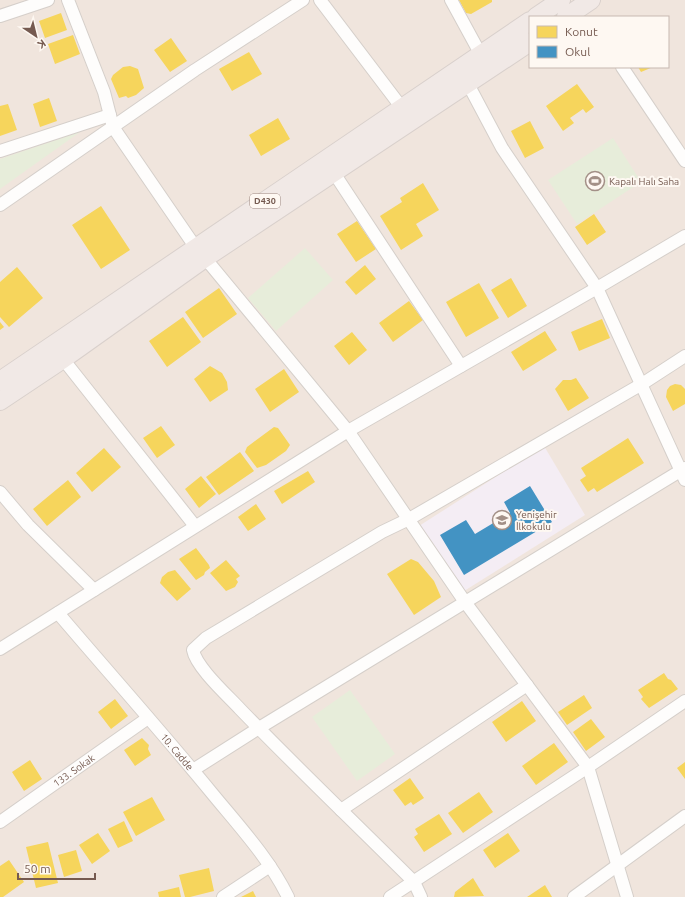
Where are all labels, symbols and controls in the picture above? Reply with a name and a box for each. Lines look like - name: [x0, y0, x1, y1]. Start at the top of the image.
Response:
- north arrow: [16, 16, 56, 56]
- legend: [529, 16, 669, 68]
- text: Konut: [565, 25, 598, 38]
- text: K: [35, 37, 48, 52]
- text: Okul: [565, 45, 590, 58]
- sports icon: Kapalı Halı Saha: [584, 170, 606, 192]
- place label: Kapalı Halı Saha: [609, 176, 679, 187]
- road number: D430: [250, 194, 280, 208]
- school or university icon: Yenişehir İlkokulu: [491, 509, 513, 531]
- place label: Yenişehir İlkokulu: [516, 509, 557, 532]
- street label: 10. Cadde: [159, 731, 196, 772]
- street label: 133. Sokak: [51, 752, 96, 789]
- scale bar: [18, 855, 95, 881]
- text: 50 m: [24, 862, 51, 875]

